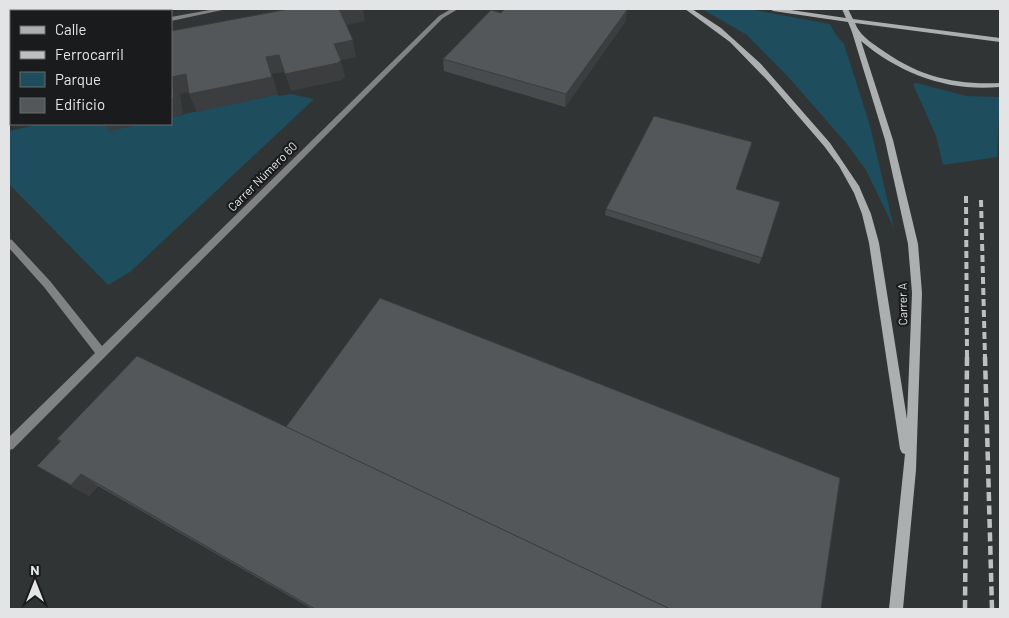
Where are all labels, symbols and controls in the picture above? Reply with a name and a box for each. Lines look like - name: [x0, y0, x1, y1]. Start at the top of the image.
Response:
- legend: [10, 10, 172, 125]
- text: Calle: [55, 20, 87, 38]
- text: Ferrocarril: [55, 45, 124, 63]
- text: Parque: [55, 70, 101, 88]
- text: Edificio: [55, 95, 105, 113]
- street label: Carrer Número 60: [224, 138, 300, 214]
- street label: Carrer A: [895, 283, 909, 325]
- north arrow: [10, 558, 60, 608]
- text: N: [30, 561, 40, 578]

